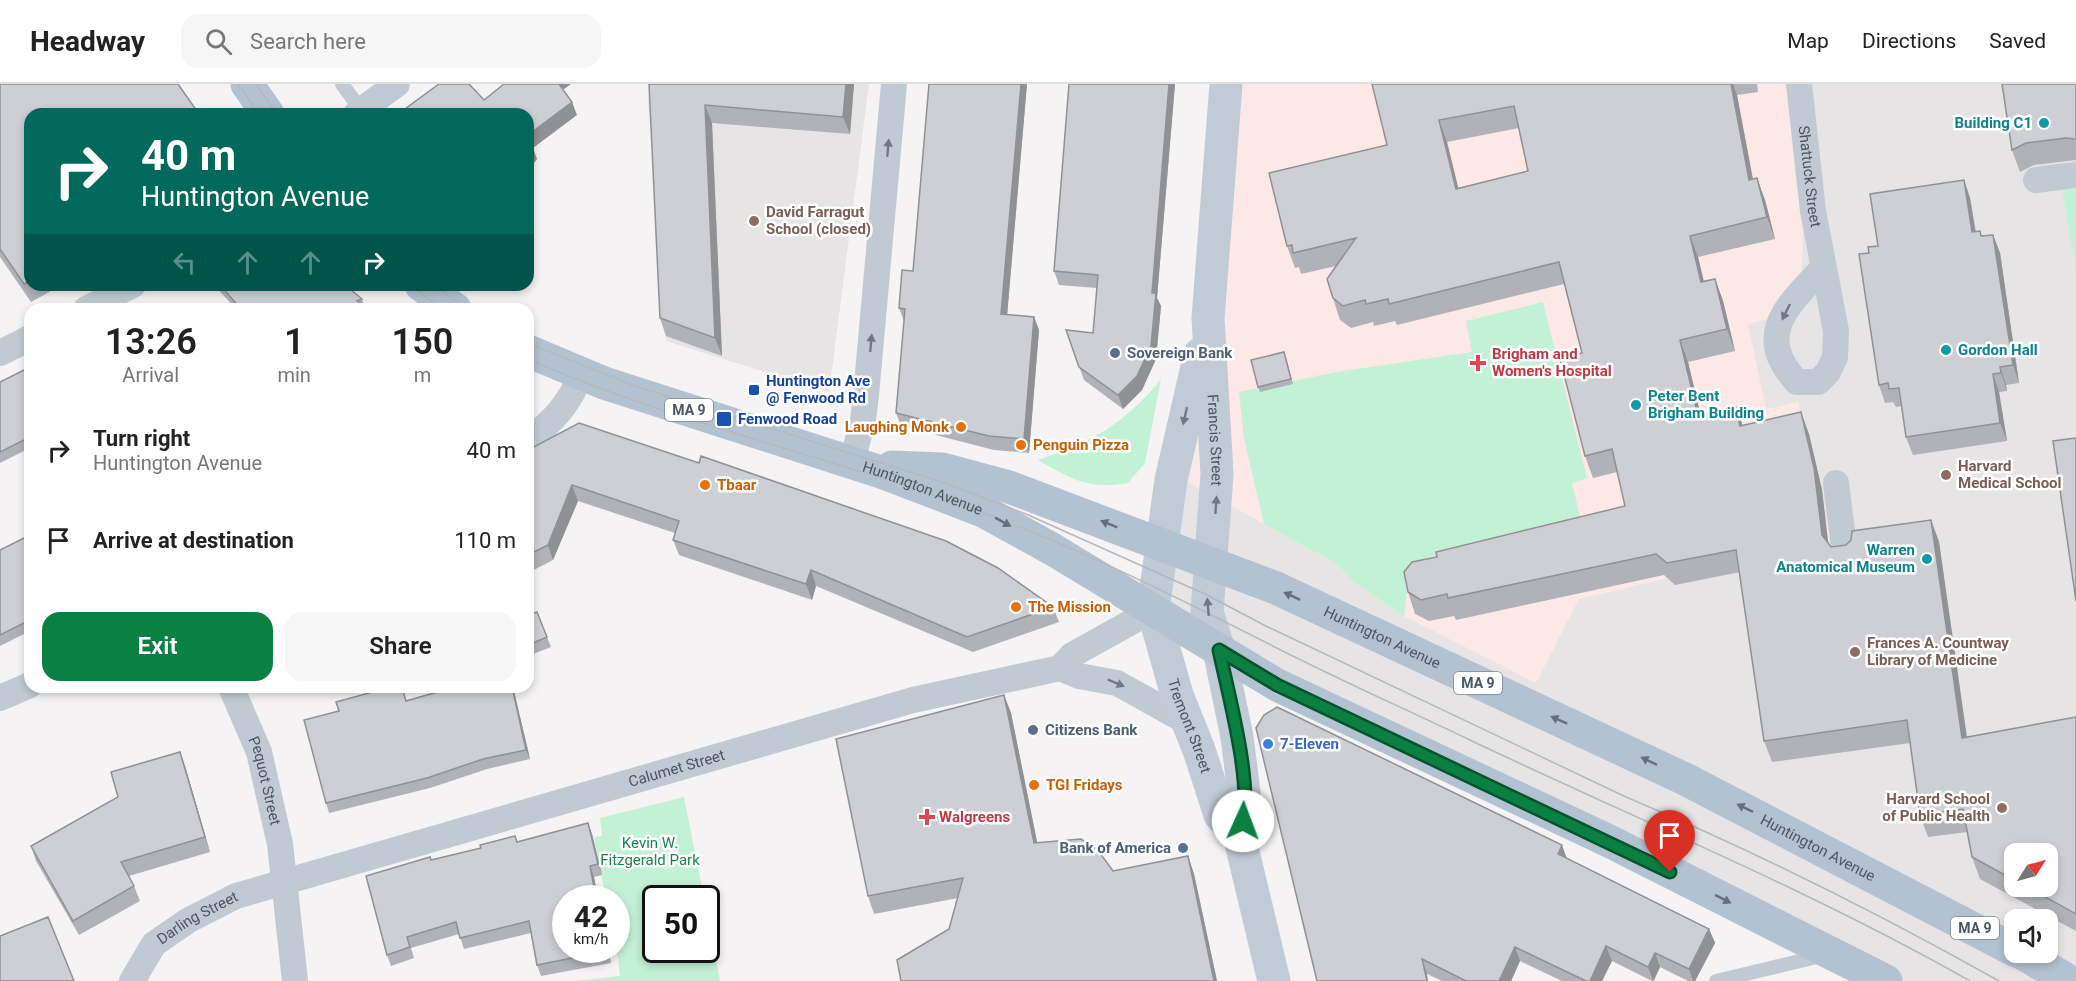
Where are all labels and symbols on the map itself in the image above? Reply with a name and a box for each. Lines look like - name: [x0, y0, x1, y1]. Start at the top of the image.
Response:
- place label: Building C1: [1955, 114, 2032, 132]
- marker: Building C1: [2037, 116, 2051, 130]
- street label: Shattuck Street: [1795, 125, 1825, 229]
- one-way arrow: [883, 139, 893, 158]
- place label: David Farragut School (closed): [766, 203, 871, 238]
- marker: David Farragut School (closed): [747, 214, 761, 228]
- one-way arrow: [1781, 304, 1790, 321]
- one-way arrow: [866, 333, 875, 352]
- place label: Gordon Hall: [1958, 341, 2038, 359]
- marker: Gordon Hall: [1939, 343, 1953, 357]
- place label: Sovereign Bank: [1127, 344, 1233, 362]
- place label: Brigham and Women's Hospital: [1492, 345, 1612, 380]
- marker: Sovereign Bank: [1108, 346, 1122, 360]
- marker: Brigham and Women's Hospital: [1469, 354, 1487, 372]
- place label: Huntington Ave @ Fenwood Rd: [766, 372, 870, 407]
- marker: Huntington Ave @ Fenwood Rd: [747, 383, 761, 397]
- place label: Peter Bent Brigham Building: [1648, 387, 1764, 422]
- street label: Francis Street: [1203, 394, 1226, 487]
- marker: Peter Bent Brigham Building: [1629, 398, 1643, 412]
- road number: MA 9: [665, 399, 713, 421]
- one-way arrow: [1180, 406, 1190, 425]
- marker: Fenwood Road: [715, 410, 733, 428]
- place label: Fenwood Road: [738, 410, 837, 428]
- place label: Laughing Monk: [845, 418, 950, 436]
- marker: Laughing Monk: [954, 420, 968, 434]
- place label: Penguin Pizza: [1033, 436, 1129, 454]
- marker: Penguin Pizza: [1014, 438, 1028, 452]
- place label: Harvard Medical School: [1958, 457, 2062, 492]
- street label: Huntington Avenue: [860, 458, 985, 519]
- marker: Harvard Medical School: [1939, 468, 1953, 482]
- place label: Tbaar: [717, 476, 757, 494]
- marker: Tbaar: [698, 478, 712, 492]
- one-way arrow: [1211, 496, 1221, 515]
- one-way arrow: [995, 517, 1012, 527]
- one-way arrow: [1100, 519, 1118, 529]
- place label: Warren Anatomical Museum: [1776, 541, 1915, 576]
- marker: Warren Anatomical Museum: [1920, 552, 1934, 566]
- one-way arrow: [1283, 591, 1300, 600]
- place label: The Mission: [1028, 598, 1111, 616]
- one-way arrow: [1203, 598, 1213, 617]
- marker: The Mission: [1009, 600, 1023, 614]
- street label: Huntington Avenue: [1321, 603, 1444, 673]
- place label: Frances A. Countway Library of Medicine: [1867, 634, 2009, 669]
- marker: Frances A. Countway Library of Medicine: [1848, 645, 1862, 659]
- road number: MA 9: [1454, 672, 1502, 694]
- street label: Tremont Street: [1164, 677, 1215, 775]
- one-way arrow: [1108, 678, 1126, 688]
- one-way arrow: [1549, 715, 1567, 725]
- place label: Citizens Bank: [1045, 721, 1138, 739]
- marker: Citizens Bank: [1026, 723, 1040, 737]
- street label: Pequot Street: [244, 733, 284, 827]
- place label: 7-Eleven: [1280, 735, 1339, 753]
- marker: 7-Eleven: [1261, 737, 1275, 751]
- street label: Calumet Street: [626, 746, 727, 791]
- one-way arrow: [1640, 757, 1657, 766]
- place label: TGI Fridays: [1046, 776, 1123, 794]
- marker: TGI Fridays: [1027, 778, 1041, 792]
- position arrow: [1211, 789, 1275, 853]
- place label: Harvard School of Public Health: [1882, 790, 1990, 825]
- marker: Harvard School of Public Health: [1995, 801, 2009, 815]
- one-way arrow: [1736, 804, 1753, 813]
- place label: Walgreens: [939, 808, 1010, 826]
- marker: Walgreens: [920, 810, 934, 824]
- pin: [1644, 810, 1695, 872]
- street label: Huntington Avenue: [1757, 811, 1878, 885]
- park label: Kevin W. Fitzgerald Park: [600, 834, 700, 869]
- place label: Bank of America: [1059, 839, 1171, 857]
- marker: Bank of America: [1176, 841, 1190, 855]
- north arrow: [2004, 843, 2058, 897]
- speed limit sign: 50: [642, 885, 720, 963]
- street label: Darling Street: [154, 887, 241, 948]
- one-way arrow: [1715, 894, 1732, 903]
- road number: MA 9: [1951, 917, 1999, 939]

